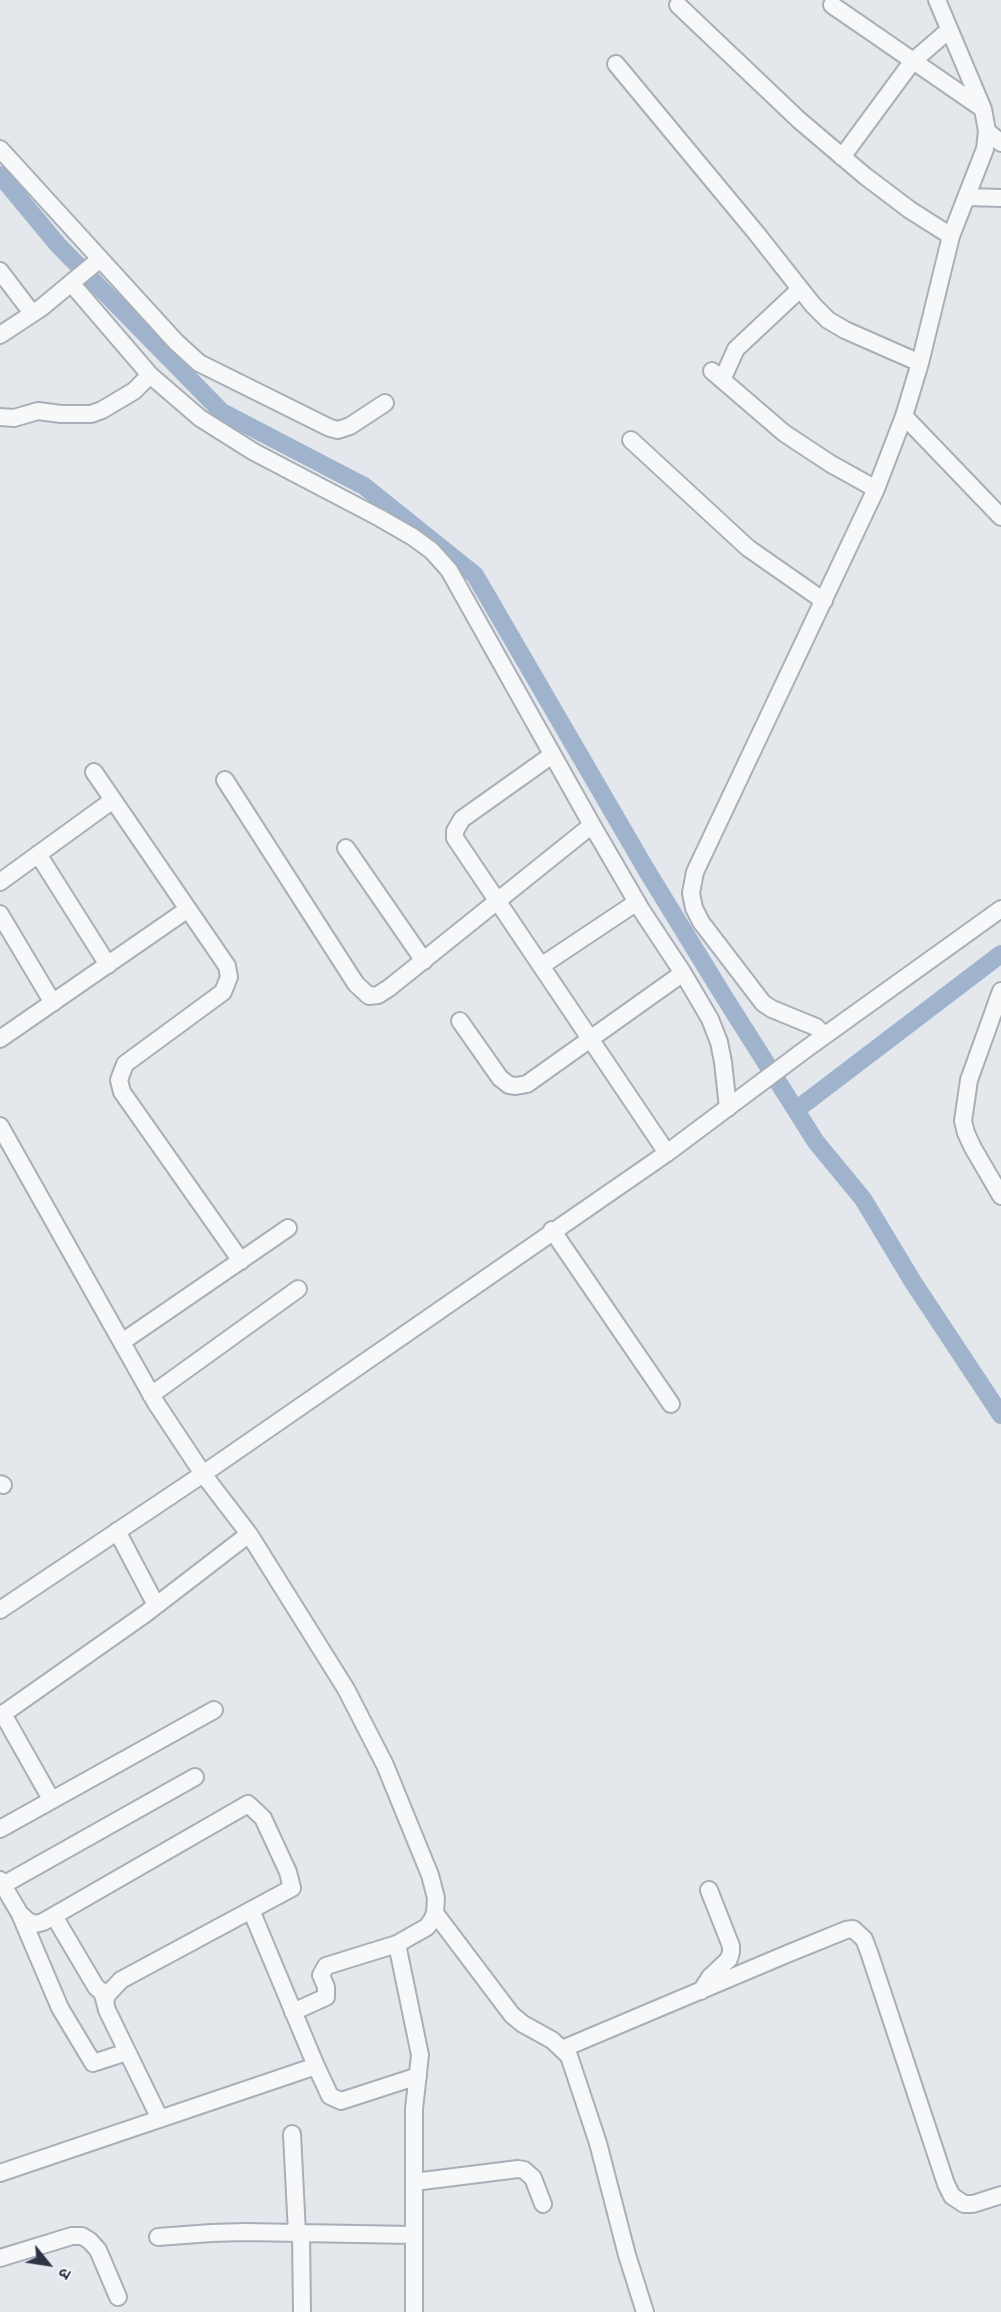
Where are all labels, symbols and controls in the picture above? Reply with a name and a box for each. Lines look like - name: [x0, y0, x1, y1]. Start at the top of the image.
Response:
- north arrow: [18, 2234, 78, 2294]
- text: उ: [53, 2264, 75, 2282]

